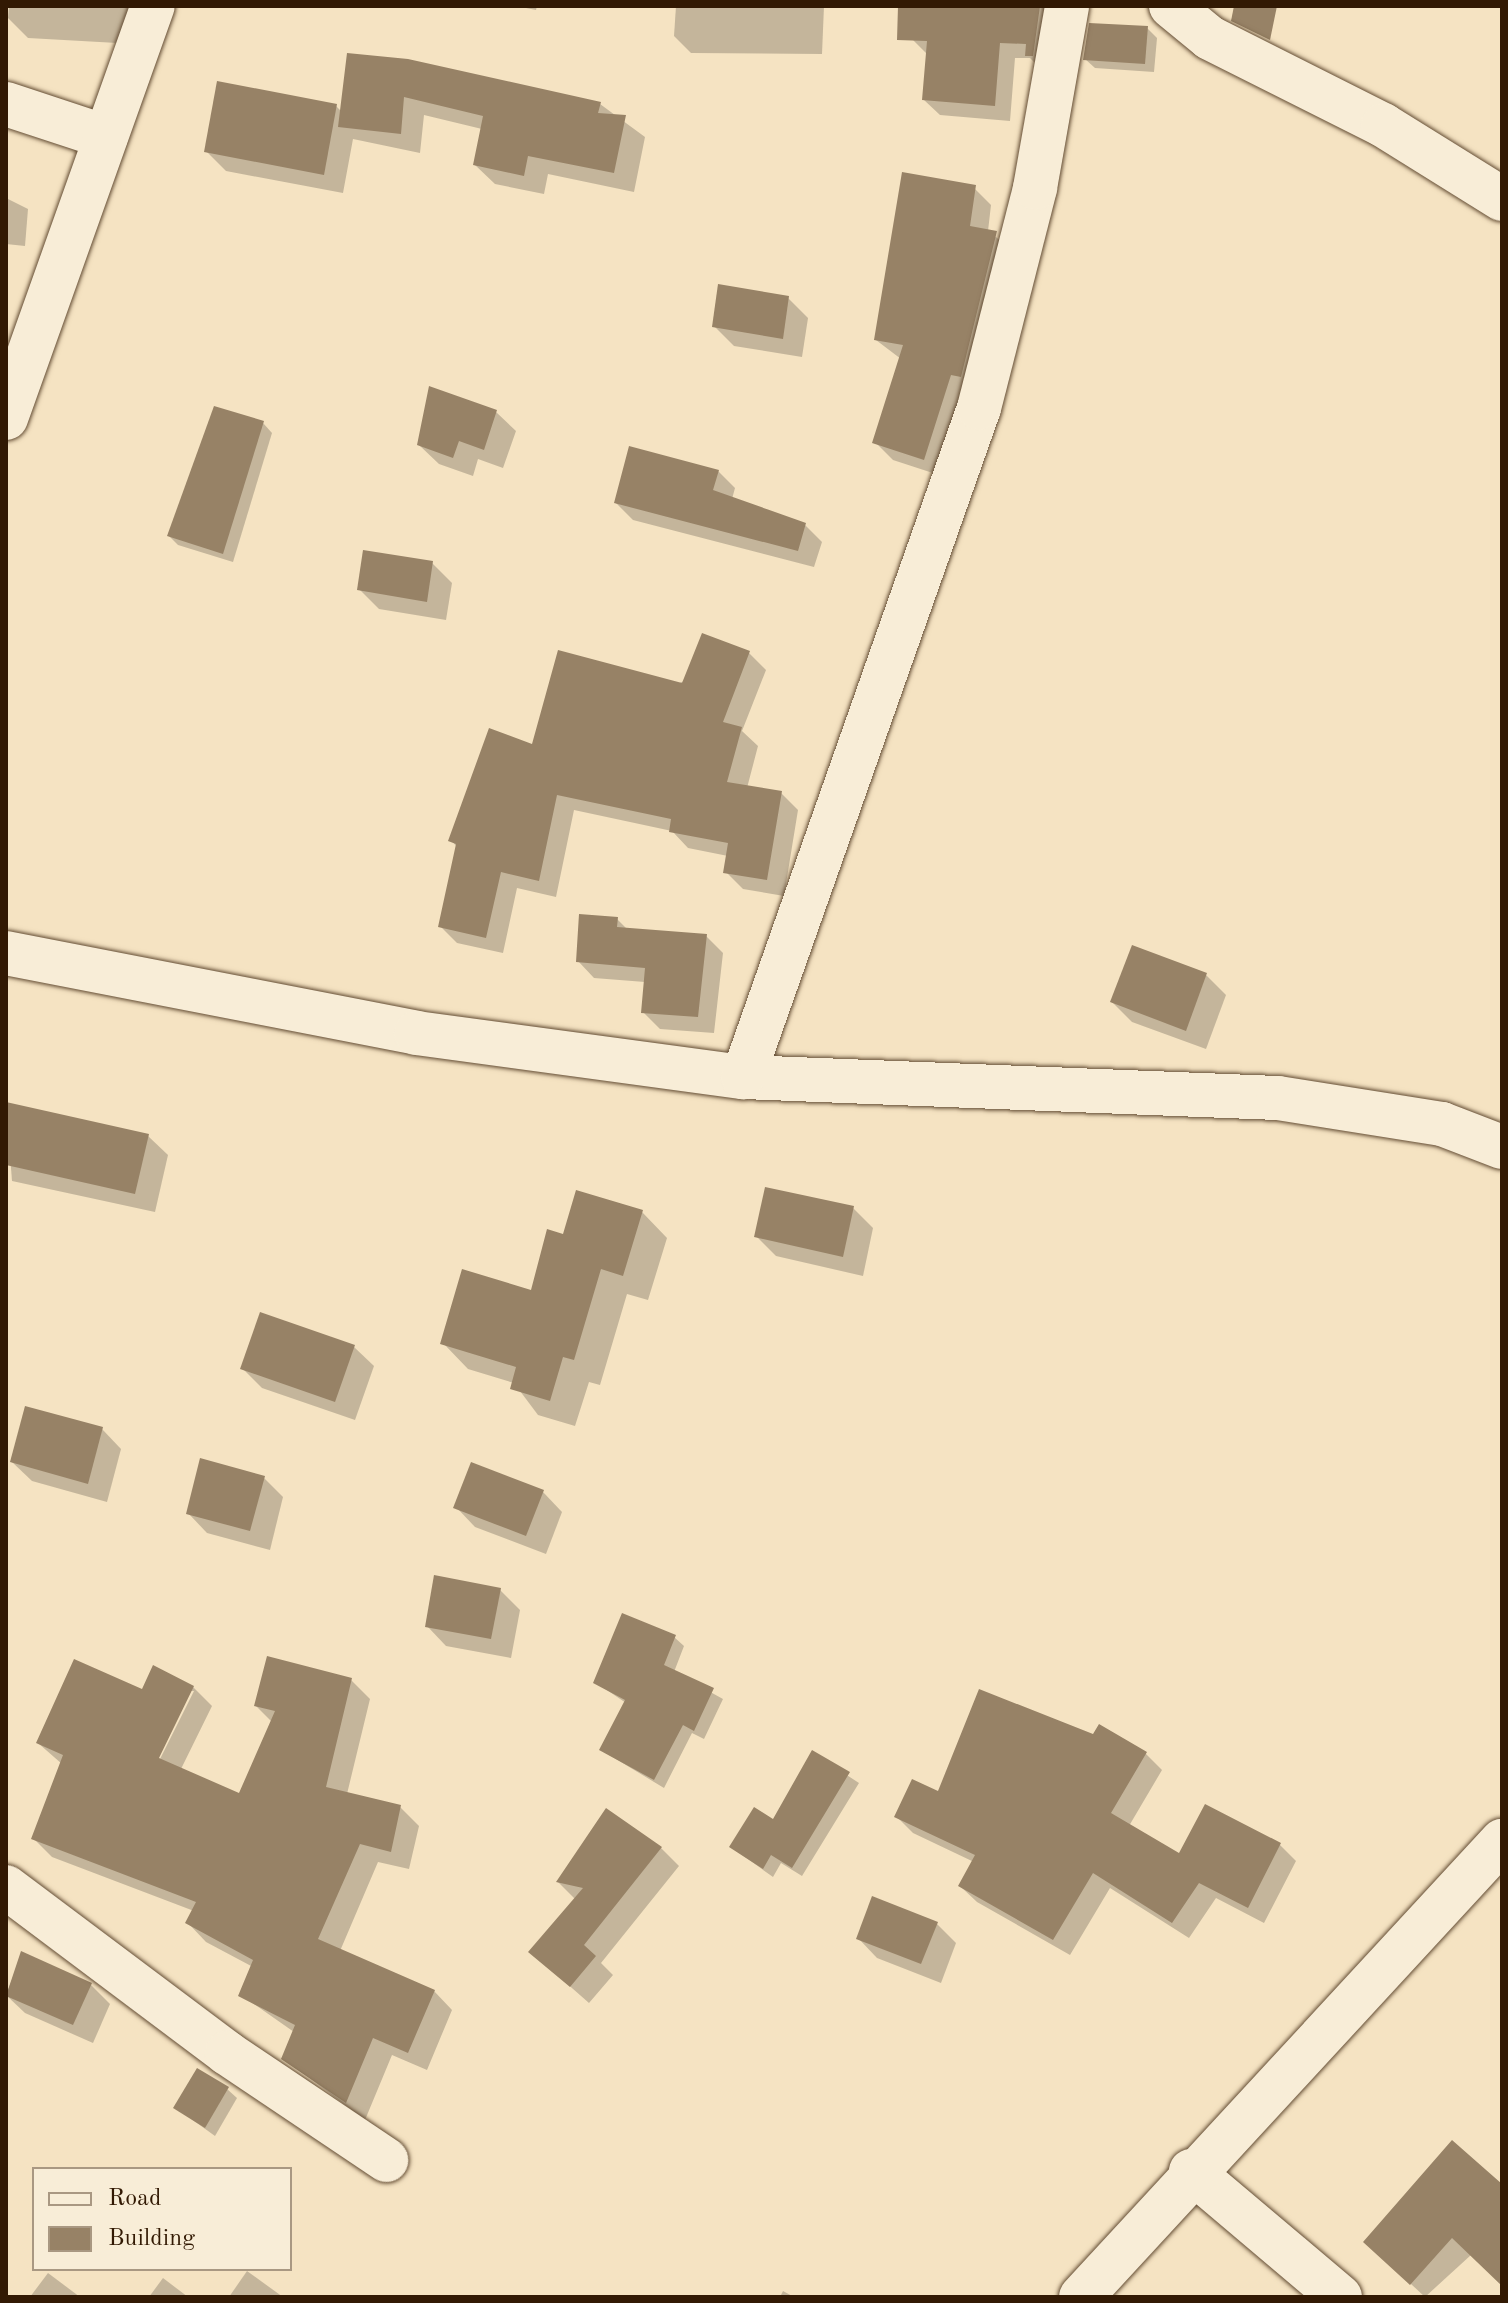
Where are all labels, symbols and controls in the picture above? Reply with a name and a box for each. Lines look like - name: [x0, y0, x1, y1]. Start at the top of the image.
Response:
- legend: [32, 2167, 292, 2271]
- text: Road: [108, 2187, 161, 2211]
- text: Building: [108, 2227, 195, 2251]

